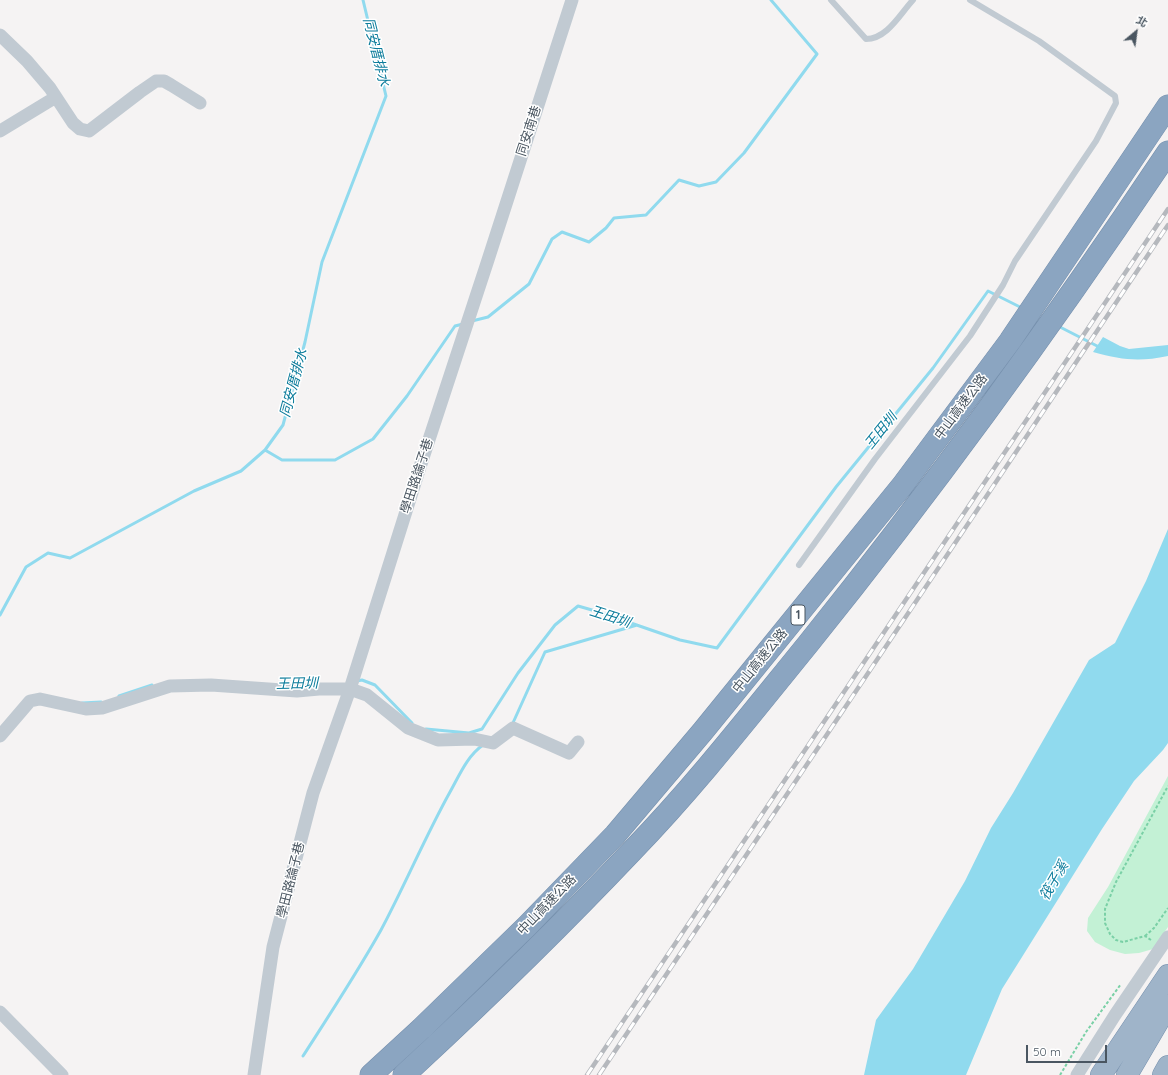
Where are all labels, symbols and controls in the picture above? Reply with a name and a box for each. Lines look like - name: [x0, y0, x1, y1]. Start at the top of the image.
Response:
- north arrow: [1116, 12, 1156, 52]
- text: 北: [1134, 13, 1150, 30]
- water label: 同安厝排水: [359, 16, 393, 88]
- street label: 同安南巷: [514, 104, 544, 158]
- water label: 同安厝排水: [277, 347, 311, 419]
- street label: 中山高速公路: [931, 371, 991, 443]
- water label: 王田圳: [861, 409, 901, 453]
- street label: 學田路論子巷: [398, 436, 436, 516]
- water label: 王田圳: [587, 603, 633, 631]
- road number: 1: [791, 605, 805, 625]
- street label: 中山高速公路: [729, 626, 791, 696]
- water label: 王田圳: [276, 675, 318, 693]
- street label: 學田路論子巷: [274, 840, 308, 920]
- water label: 筏子溪: [1036, 859, 1072, 903]
- street label: 中山高速公路: [514, 872, 580, 938]
- scale bar: [1028, 1037, 1109, 1063]
- text: 50 m: [1033, 1044, 1061, 1059]

